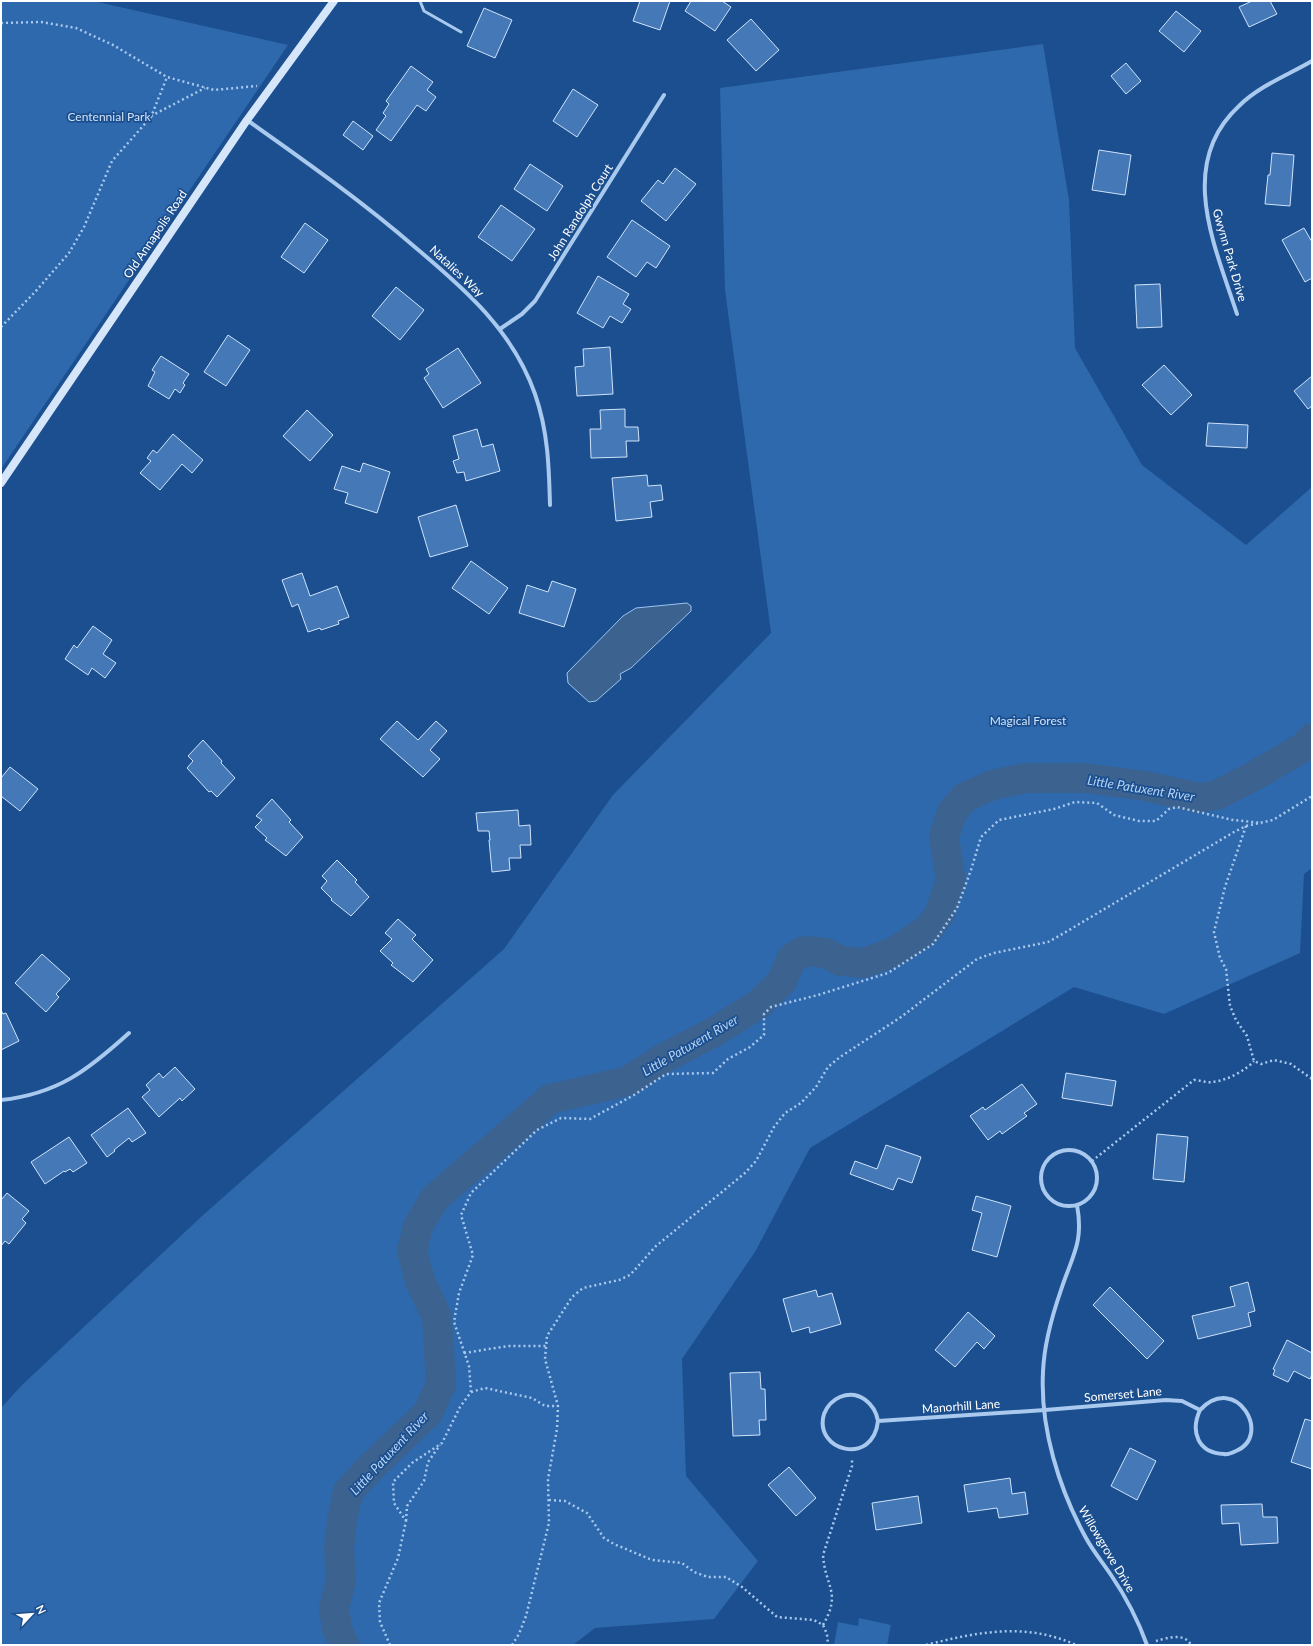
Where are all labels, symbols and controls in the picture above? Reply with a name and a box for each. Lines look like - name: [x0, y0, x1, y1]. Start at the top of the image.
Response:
- park label: Centennial Park: [67, 109, 151, 124]
- street label: John Randolph Court: [544, 160, 616, 263]
- street label: Old Annapolis Road: [120, 187, 190, 281]
- street label: Gwynn Park Drive: [1210, 207, 1250, 303]
- street label: Natalies Way: [427, 242, 488, 301]
- park label: Magical Forest: [990, 713, 1067, 728]
- water label: Little Patuxent River: [1086, 772, 1196, 804]
- water label: Little Patuxent River: [639, 1011, 741, 1079]
- street label: Somerset Lane: [1084, 1383, 1162, 1405]
- street label: Manorhill Lane: [921, 1396, 1001, 1416]
- water label: Little Patuxent River: [346, 1407, 432, 1498]
- street label: Willowgrove Drive: [1075, 1503, 1139, 1595]
- north arrow: [12, 1594, 52, 1634]
- text: N: [34, 1603, 49, 1616]

